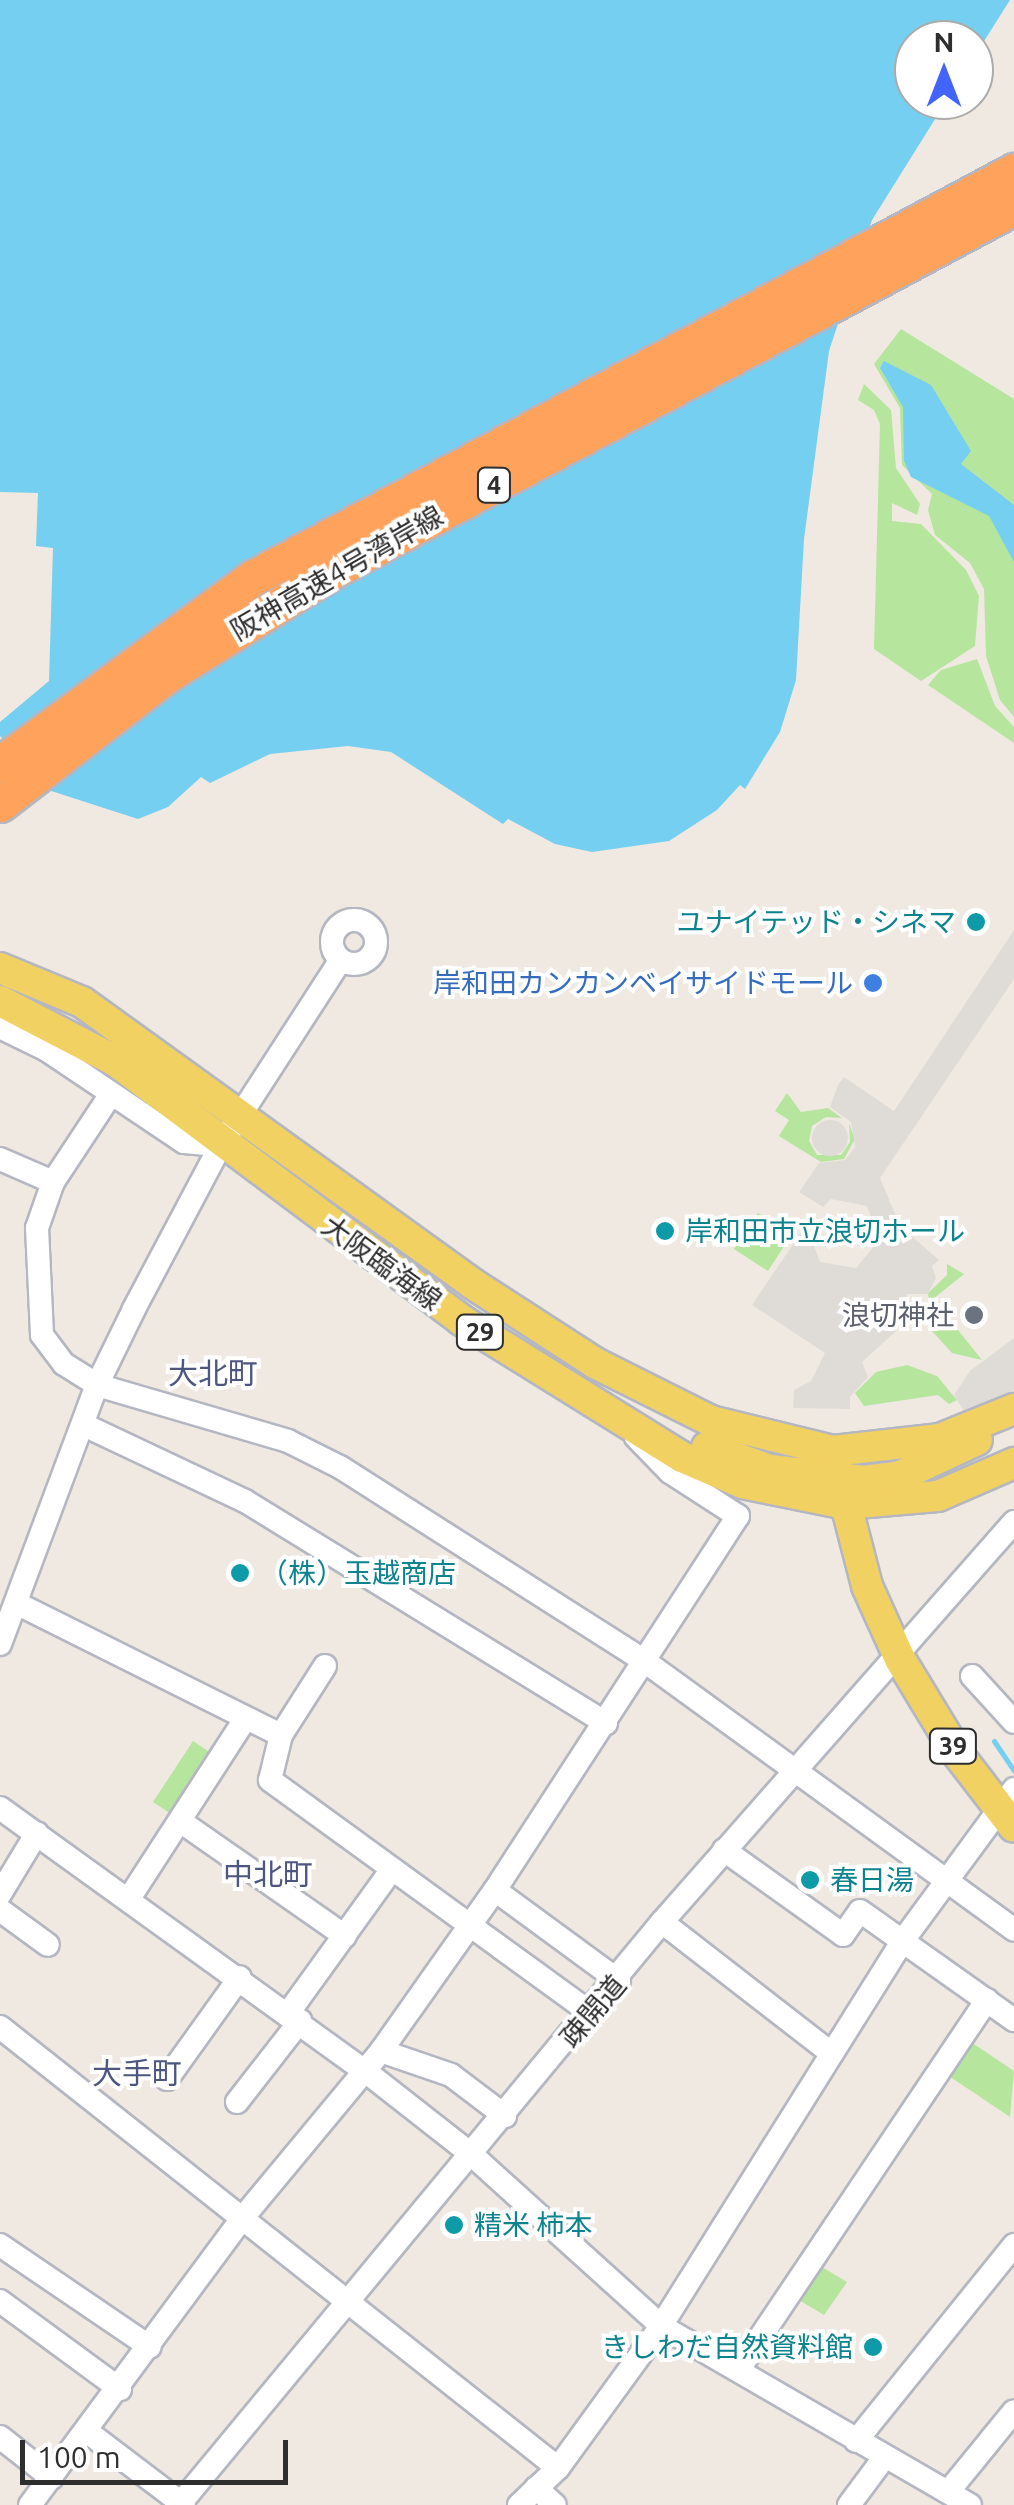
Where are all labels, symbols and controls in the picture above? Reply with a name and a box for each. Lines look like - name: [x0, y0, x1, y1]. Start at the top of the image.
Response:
- north arrow: [894, 20, 994, 120]
- text: N: [934, 26, 954, 57]
- road number: 4: [476, 465, 512, 505]
- street label: 阪神高速4号湾岸線: [225, 499, 449, 647]
- place label: ユナイテッド・シネマ: [676, 905, 956, 939]
- marker: ユナイテッド・シネマ: [965, 911, 987, 933]
- place label: 岸和田カンカンベイサイドモール: [433, 966, 853, 1000]
- marker: 岸和田カンカンベイサイドモール: [862, 972, 884, 994]
- street label: 大阪臨海線: [315, 1208, 449, 1318]
- place label: 岸和田市立浪切ホール: [685, 1214, 965, 1248]
- marker: 岸和田市立浪切ホール: [654, 1220, 676, 1242]
- place label: 浪切神社: [842, 1298, 954, 1332]
- marker: 浪切神社: [963, 1304, 985, 1326]
- road number: 29: [455, 1312, 505, 1352]
- district label: 大北町: [168, 1355, 258, 1391]
- place label: （株）玉越商店: [260, 1556, 456, 1590]
- marker: （株）玉越商店: [229, 1562, 251, 1584]
- road number: 39: [928, 1726, 978, 1766]
- district label: 中北町: [223, 1856, 313, 1892]
- place label: 春日湯: [830, 1863, 914, 1897]
- marker: 春日湯: [799, 1869, 821, 1891]
- street label: 疎開道: [553, 1968, 633, 2054]
- district label: 大手町: [92, 2055, 182, 2091]
- place label: 精米 柿本: [474, 2208, 592, 2242]
- marker: 精米 柿本: [443, 2214, 465, 2236]
- place label: きしわだ自然資料館: [601, 2330, 853, 2364]
- marker: きしわだ自然資料館: [862, 2336, 884, 2358]
- scale bar: [25, 2420, 292, 2482]
- text: 100 m: [37, 2440, 121, 2474]

